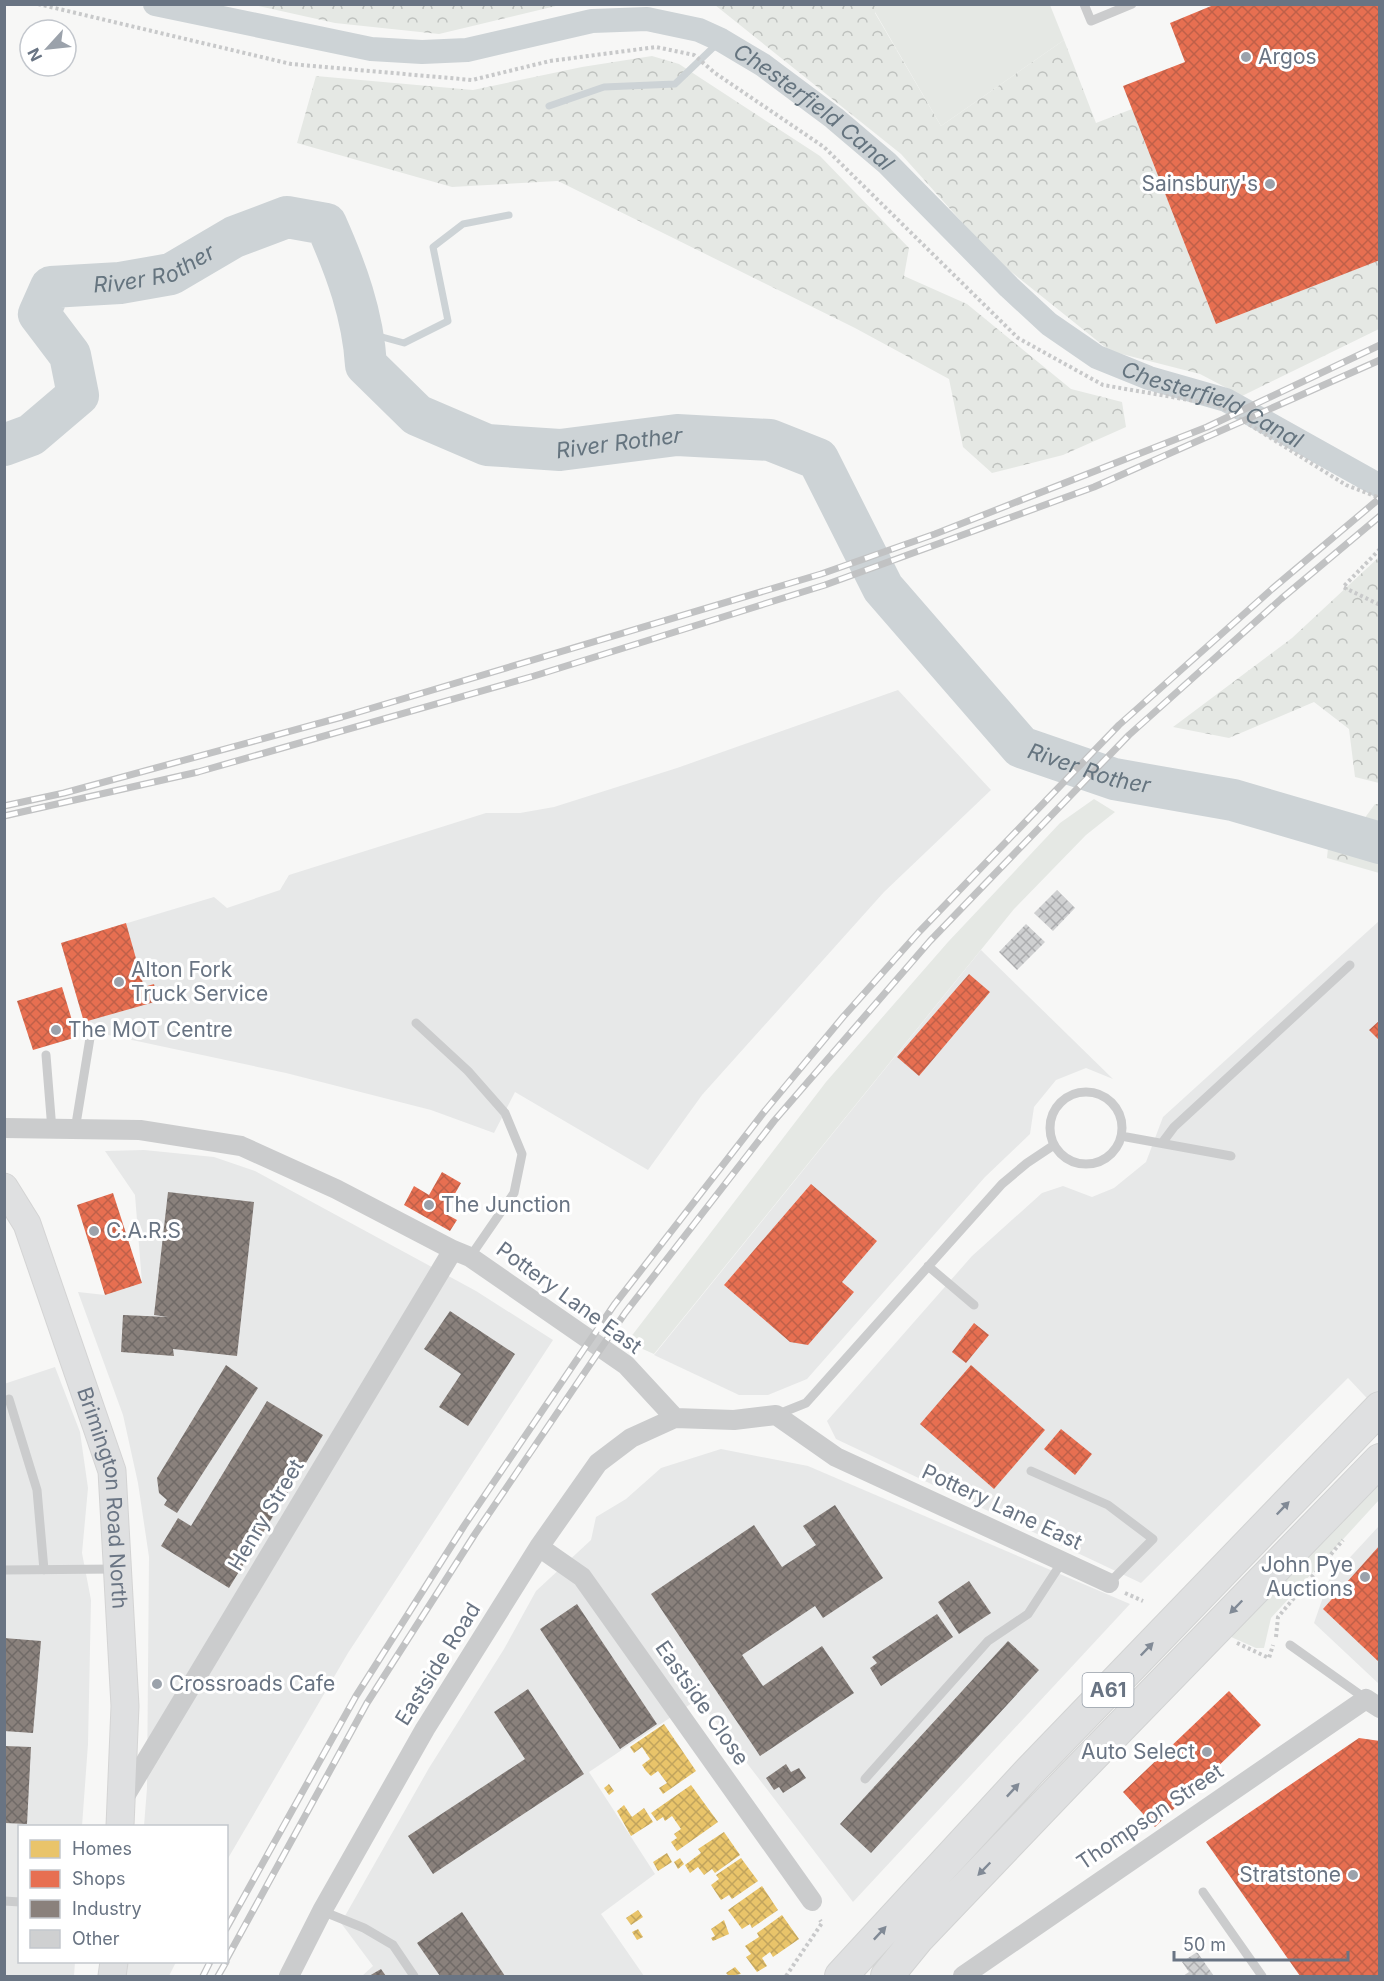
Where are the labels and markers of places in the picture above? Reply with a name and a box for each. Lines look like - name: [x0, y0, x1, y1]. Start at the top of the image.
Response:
- place label: Argos: [1258, 44, 1317, 69]
- marker: Argos: [1239, 50, 1253, 64]
- place label: Sainsbury's: [1141, 171, 1258, 196]
- marker: Sainsbury's: [1263, 177, 1277, 191]
- place label: Alton Fork Truck Service: [131, 957, 268, 1006]
- marker: Alton Fork Truck Service: [112, 975, 126, 989]
- place label: The MOT Centre: [68, 1017, 233, 1042]
- marker: The MOT Centre: [49, 1023, 63, 1037]
- place label: The Junction: [441, 1192, 571, 1217]
- marker: The Junction: [422, 1198, 436, 1212]
- place label: C.A.R.S: [106, 1218, 181, 1243]
- marker: C.A.R.S: [87, 1224, 101, 1238]
- place label: John Pye Auctions: [1261, 1552, 1353, 1601]
- marker: John Pye Auctions: [1358, 1570, 1372, 1584]
- place label: Crossroads Cafe: [169, 1671, 335, 1696]
- marker: Crossroads Cafe: [150, 1677, 164, 1691]
- place label: Auto Select: [1081, 1739, 1195, 1764]
- marker: Auto Select: [1200, 1745, 1214, 1759]
- place label: Stratstone: [1239, 1862, 1341, 1887]
- marker: Stratstone: [1346, 1868, 1360, 1882]

